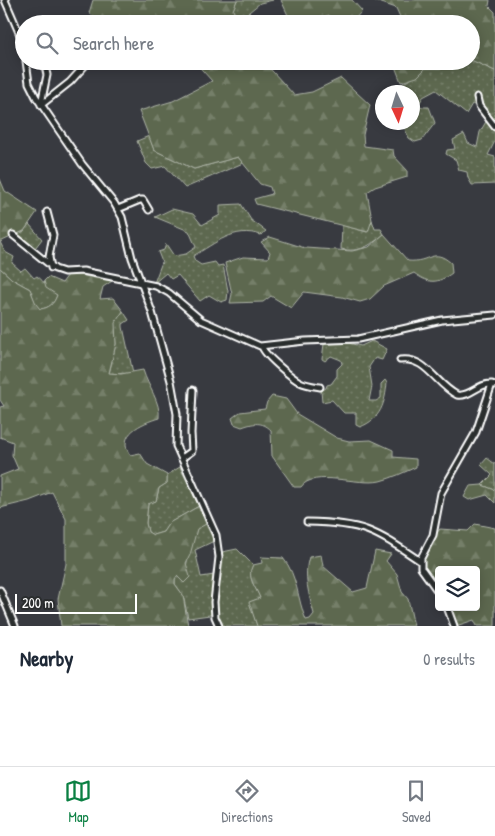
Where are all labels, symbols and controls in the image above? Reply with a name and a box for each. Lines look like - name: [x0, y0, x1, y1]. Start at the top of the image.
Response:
- search box: [15, 15, 480, 70]
- icon: search: [33, 29, 61, 57]
- text: Search here: [73, 30, 154, 56]
- north arrow: [375, 85, 420, 130]
- map controls: [435, 566, 480, 611]
- button: layers: [435, 566, 480, 611]
- scale bar: [15, 591, 138, 614]
- text: 200 m: [22, 593, 54, 612]
- text: Nearby: [20, 644, 73, 673]
- text: 0 results: [423, 648, 475, 670]
- tab: Map: [64, 777, 92, 826]
- tab: Directions: [221, 777, 273, 826]
- tab: Saved: [402, 777, 431, 826]

